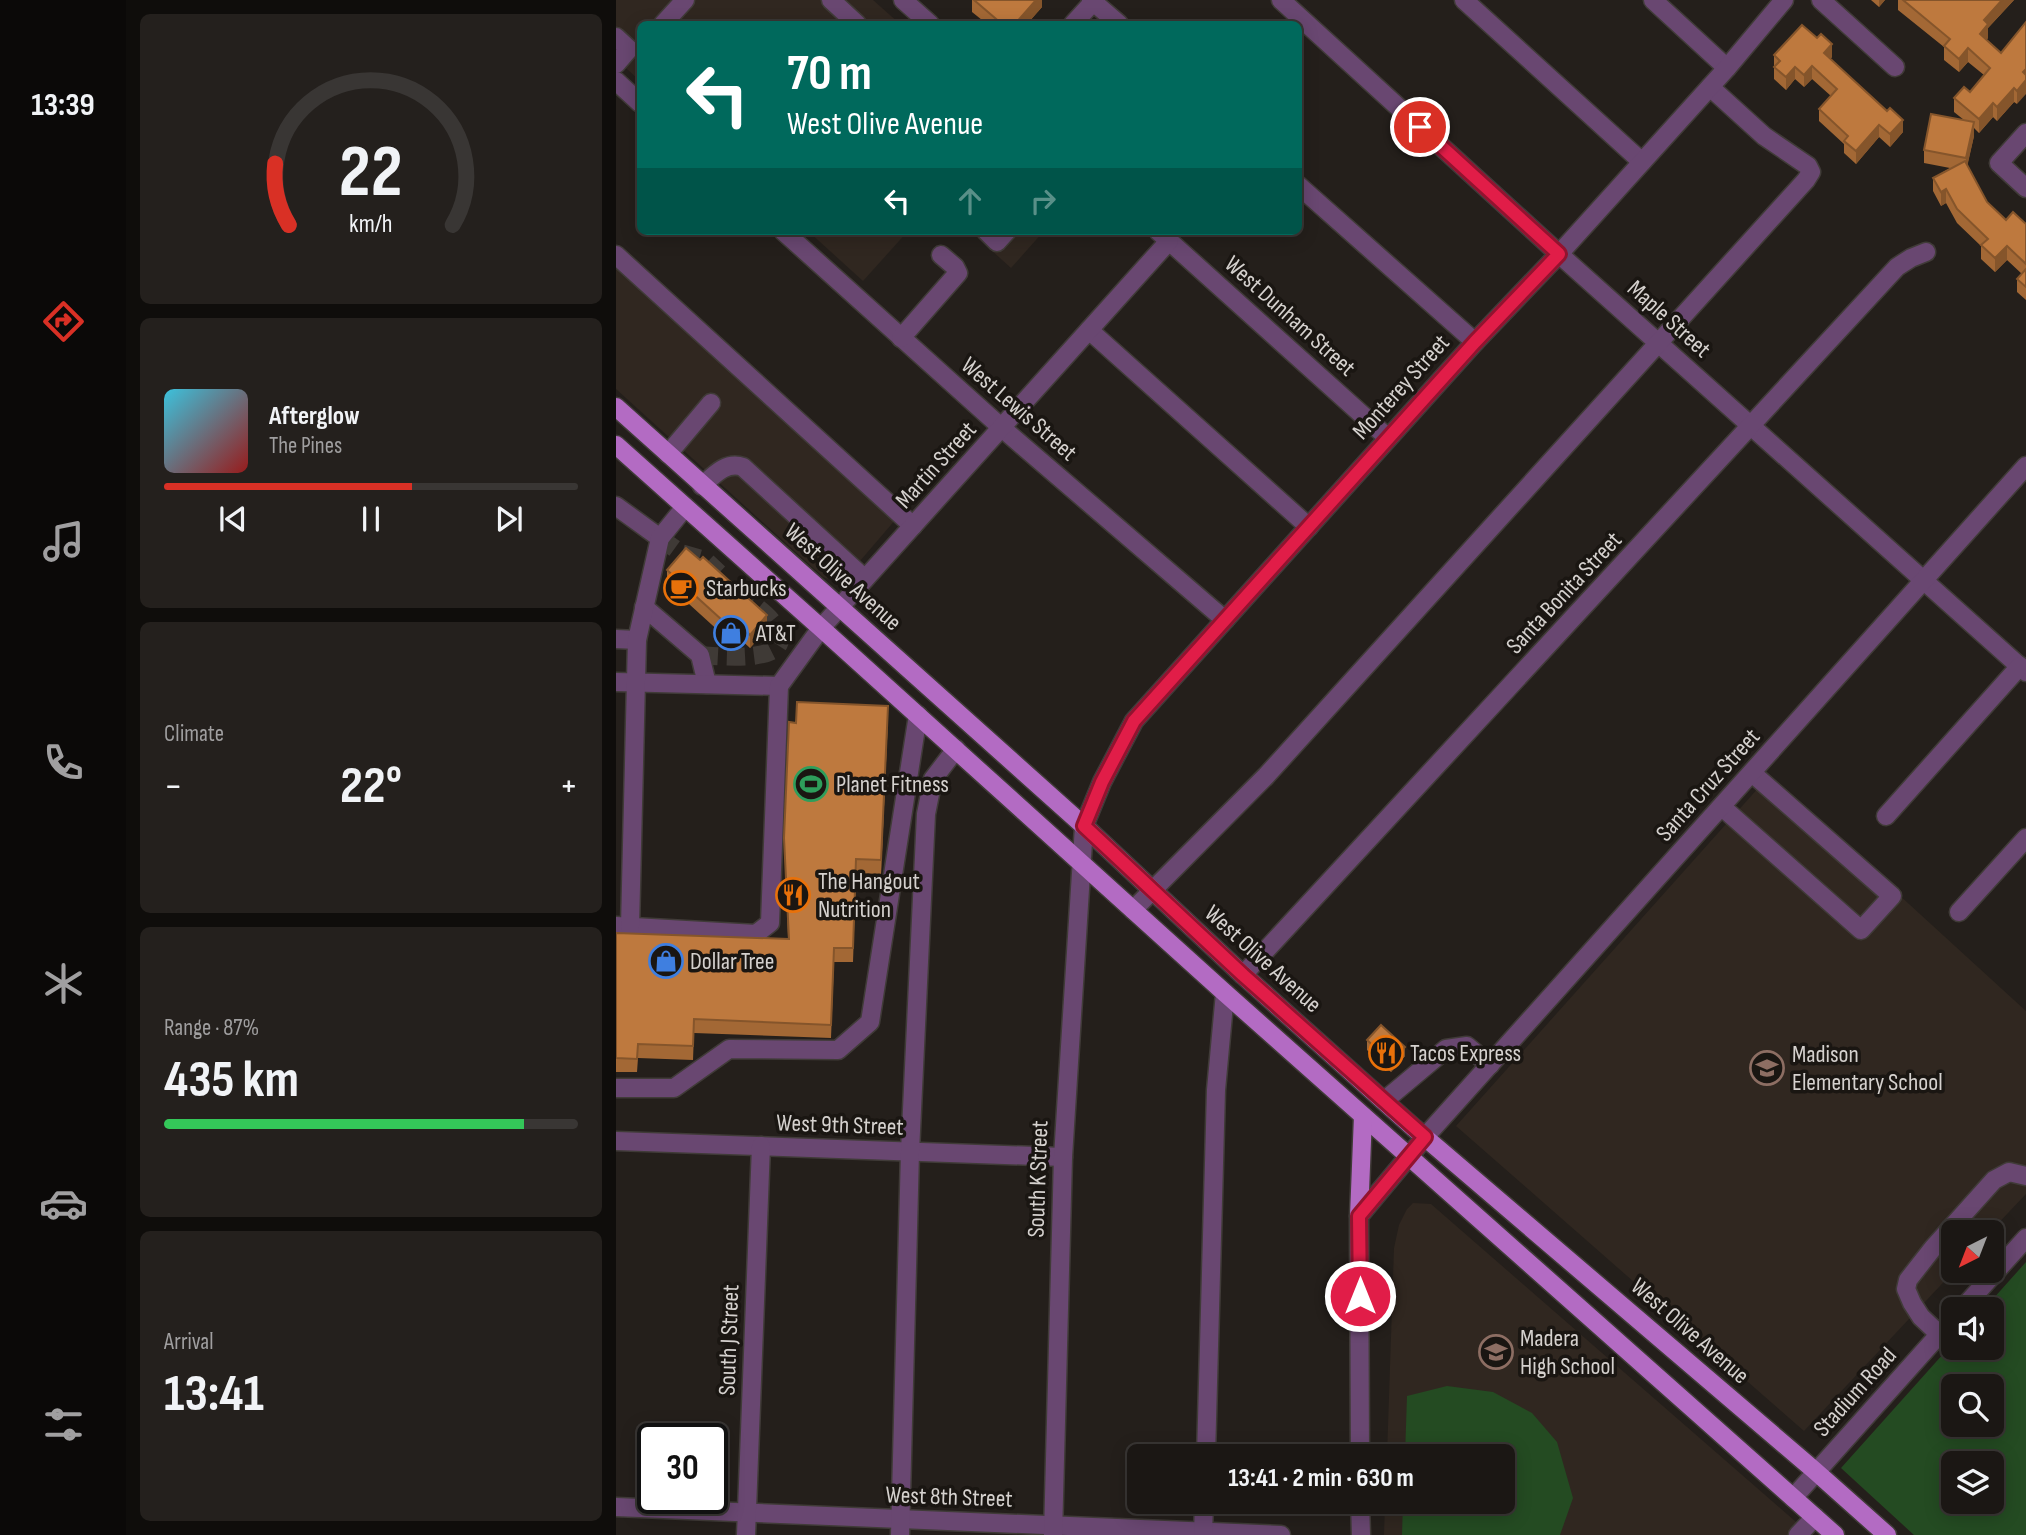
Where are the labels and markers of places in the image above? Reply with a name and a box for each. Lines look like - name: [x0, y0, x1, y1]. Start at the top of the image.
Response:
- pin: [1390, 97, 1450, 157]
- cafe icon: Starbucks: [662, 569, 700, 607]
- place label: Starbucks: [706, 574, 787, 603]
- shop icon: AT&T: [712, 614, 750, 652]
- place label: AT&T: [755, 619, 796, 648]
- sports icon: Planet Fitness: [792, 765, 830, 803]
- place label: Planet Fitness: [836, 770, 949, 799]
- place label: The Hangout Nutrition: [818, 867, 920, 924]
- restaurant icon: The Hangout Nutrition: [774, 876, 812, 914]
- shop icon: Dollar Tree: [647, 942, 685, 980]
- place label: Dollar Tree: [690, 947, 774, 976]
- restaurant icon: Tacos Express: [1367, 1034, 1405, 1072]
- place label: Tacos Express: [1410, 1039, 1521, 1068]
- place label: Madison Elementary School: [1792, 1040, 1943, 1097]
- school or university icon: Madison Elementary School: [1748, 1049, 1786, 1087]
- place label: Madera High School: [1520, 1324, 1615, 1381]
- school or university icon: Madera High School: [1477, 1333, 1515, 1371]

